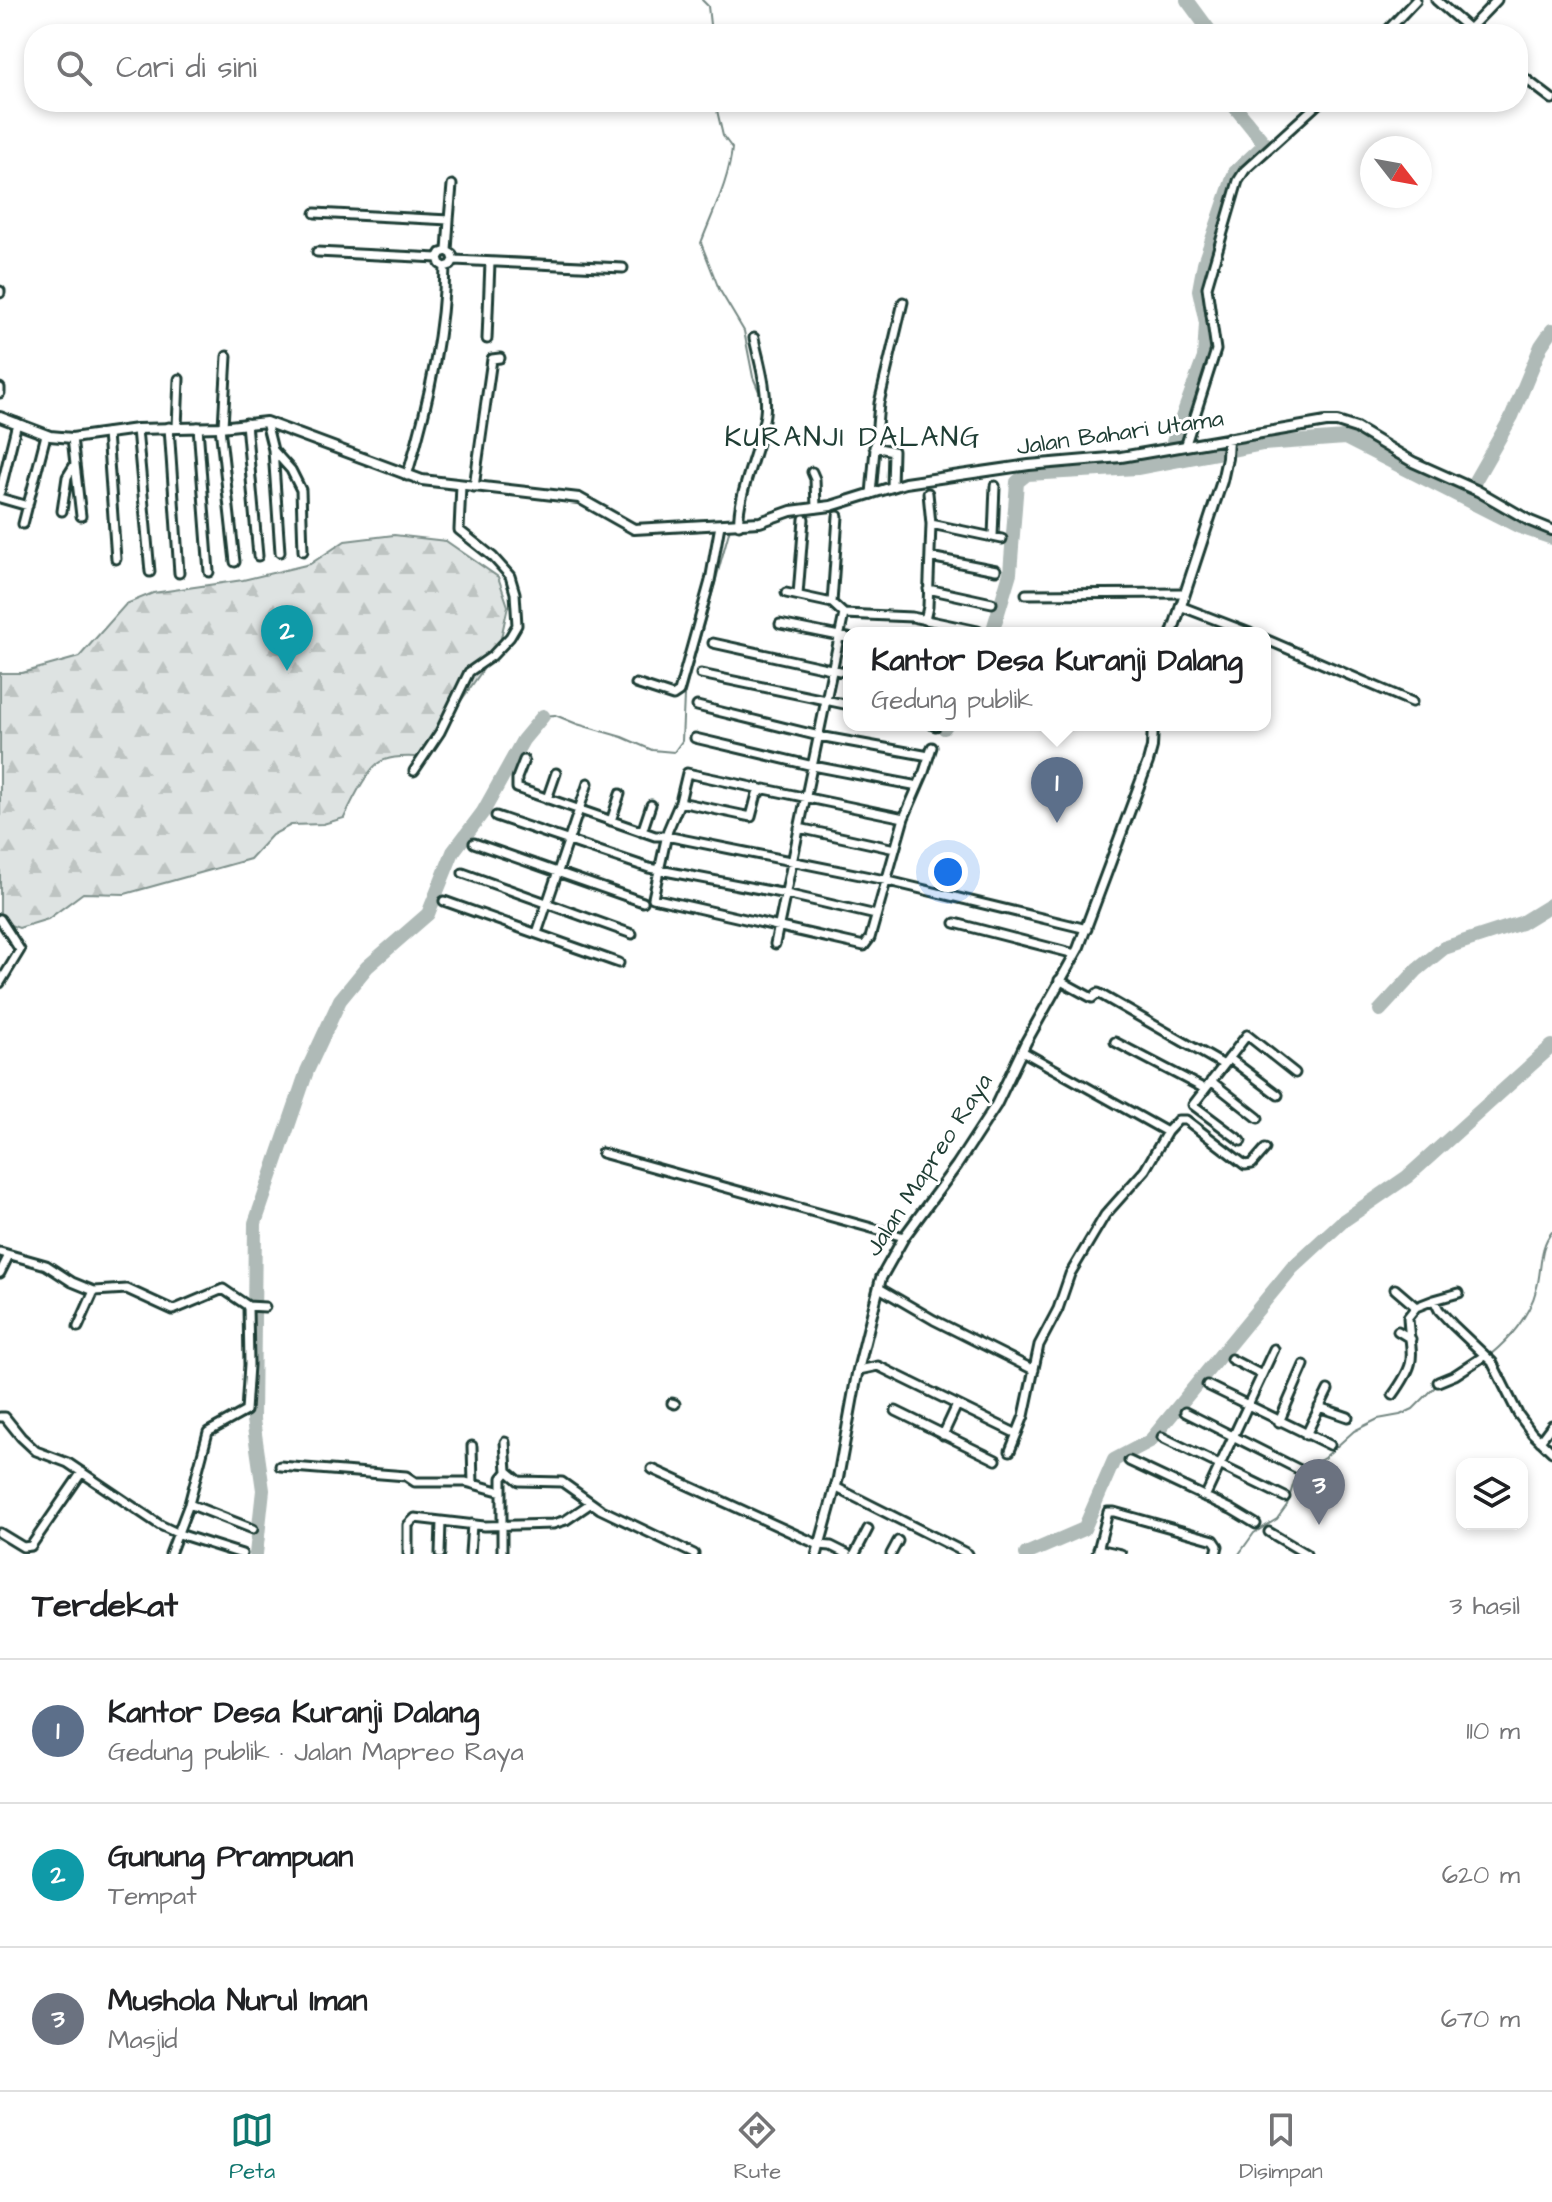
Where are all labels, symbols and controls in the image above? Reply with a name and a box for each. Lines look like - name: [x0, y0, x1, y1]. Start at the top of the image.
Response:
- search box: [24, 24, 1528, 112]
- icon: search: [52, 46, 96, 90]
- text: Cari di sini: [116, 47, 257, 89]
- north arrow: [1360, 136, 1432, 208]
- street label: Jalan Bahari Utama: [1014, 402, 1226, 464]
- district label: KURANJI DALANG: [725, 418, 981, 457]
- pin: 2: [261, 605, 313, 671]
- popup: [843, 627, 1271, 731]
- text: Kantor Desa Kuranji Dalang: [871, 640, 1243, 682]
- text: Gedung publik: [871, 682, 1033, 718]
- pin: 1: [1031, 757, 1083, 823]
- your location: [928, 852, 968, 892]
- street label: Jalan Mapreo Raya: [857, 1067, 1002, 1264]
- map controls: [1456, 1458, 1528, 1530]
- button: layers: [1456, 1458, 1528, 1530]
- pin: 3: [1293, 1459, 1345, 1525]
- text: Terdekat: [32, 1582, 178, 1630]
- text: 3 hasil: [1449, 1588, 1520, 1624]
- text: Kantor Desa Kuranji Dalang: [108, 1692, 479, 1734]
- text: 1: [56, 1713, 60, 1749]
- text: 110 m: [1466, 1713, 1520, 1749]
- text: Gedung publik · Jalan Mapreo Raya: [108, 1734, 524, 1770]
- text: Gunung Prampuan: [108, 1836, 353, 1878]
- text: 2: [51, 1857, 65, 1893]
- text: 620 m: [1442, 1857, 1520, 1893]
- text: Tempat: [108, 1878, 197, 1914]
- text: Mushola Nurul Iman: [108, 1980, 368, 2022]
- text: 3: [51, 2001, 65, 2037]
- text: 670 m: [1441, 2001, 1520, 2037]
- text: Masjid: [108, 2022, 178, 2058]
- tab: Peta: [229, 2108, 275, 2187]
- tab: Rute: [733, 2108, 781, 2187]
- tab: Disimpan: [1239, 2108, 1323, 2187]

